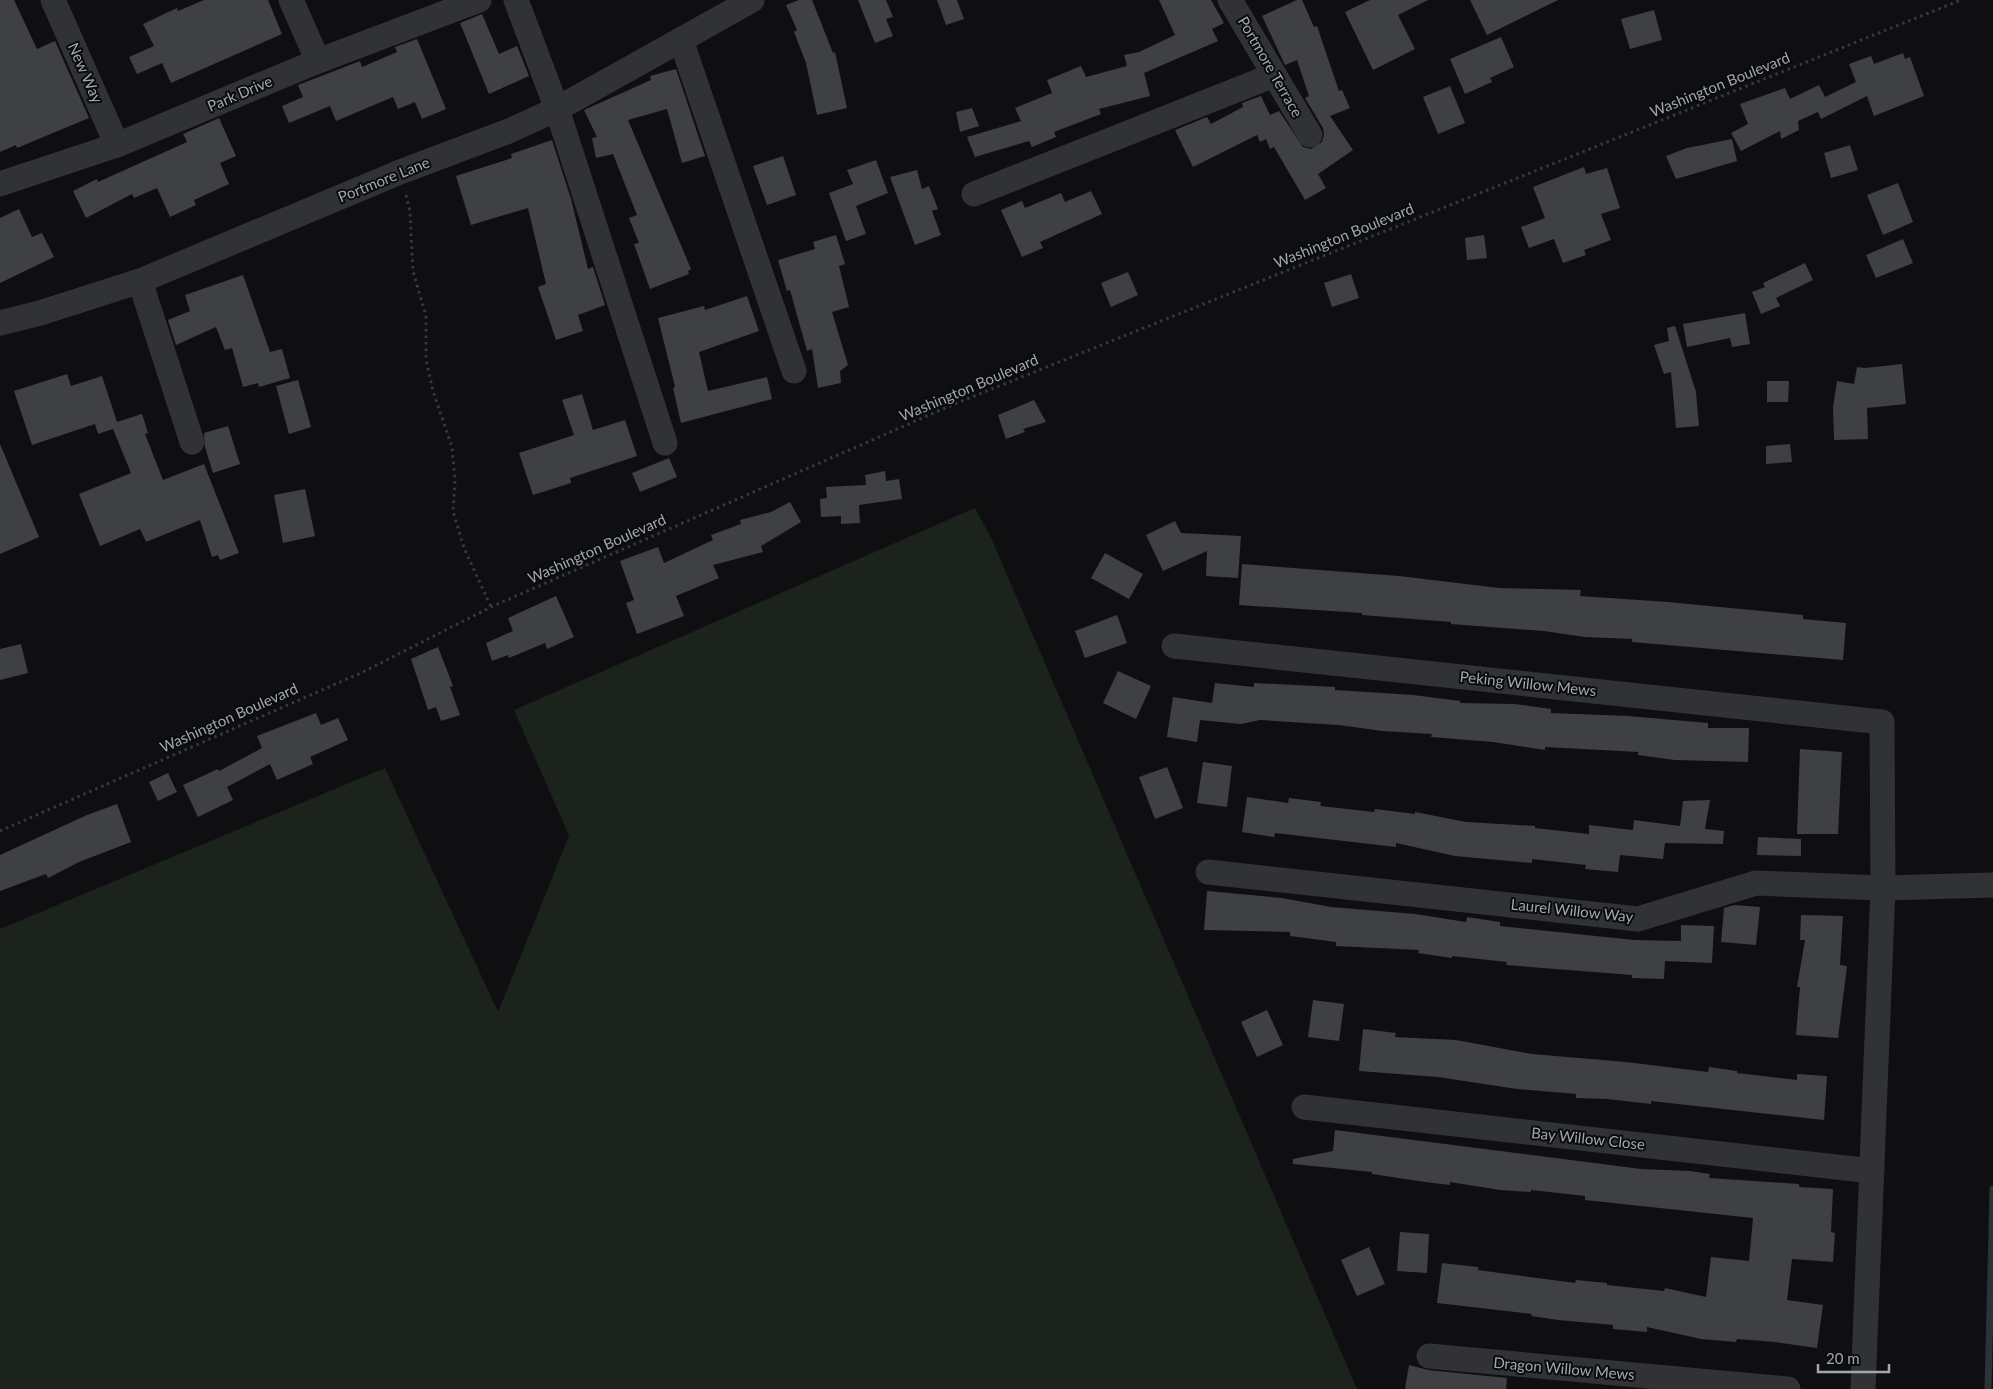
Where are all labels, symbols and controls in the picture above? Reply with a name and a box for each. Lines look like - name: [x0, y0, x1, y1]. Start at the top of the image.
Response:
- street label: Portmore Terrace: [1235, 13, 1307, 120]
- street label: New Way: [65, 40, 107, 106]
- street label: Washington Boulevard: [1647, 48, 1792, 120]
- street label: Park Drive: [204, 71, 275, 115]
- street label: Portmore Lane: [335, 153, 432, 206]
- street label: Washington Boulevard: [1271, 199, 1416, 271]
- street label: Washington Boulevard: [896, 350, 1041, 425]
- street label: Washington Boulevard: [525, 510, 668, 587]
- street label: Peking Willow Mews: [1459, 667, 1597, 699]
- street label: Washington Boulevard: [157, 679, 300, 756]
- street label: Laurel Willow Way: [1510, 895, 1635, 925]
- street label: Bay Willow Close: [1530, 1123, 1646, 1153]
- scale bar: [1818, 1342, 1889, 1374]
- text: 20 m: [1826, 1349, 1860, 1367]
- street label: Dragon Willow Mews: [1493, 1353, 1636, 1383]

